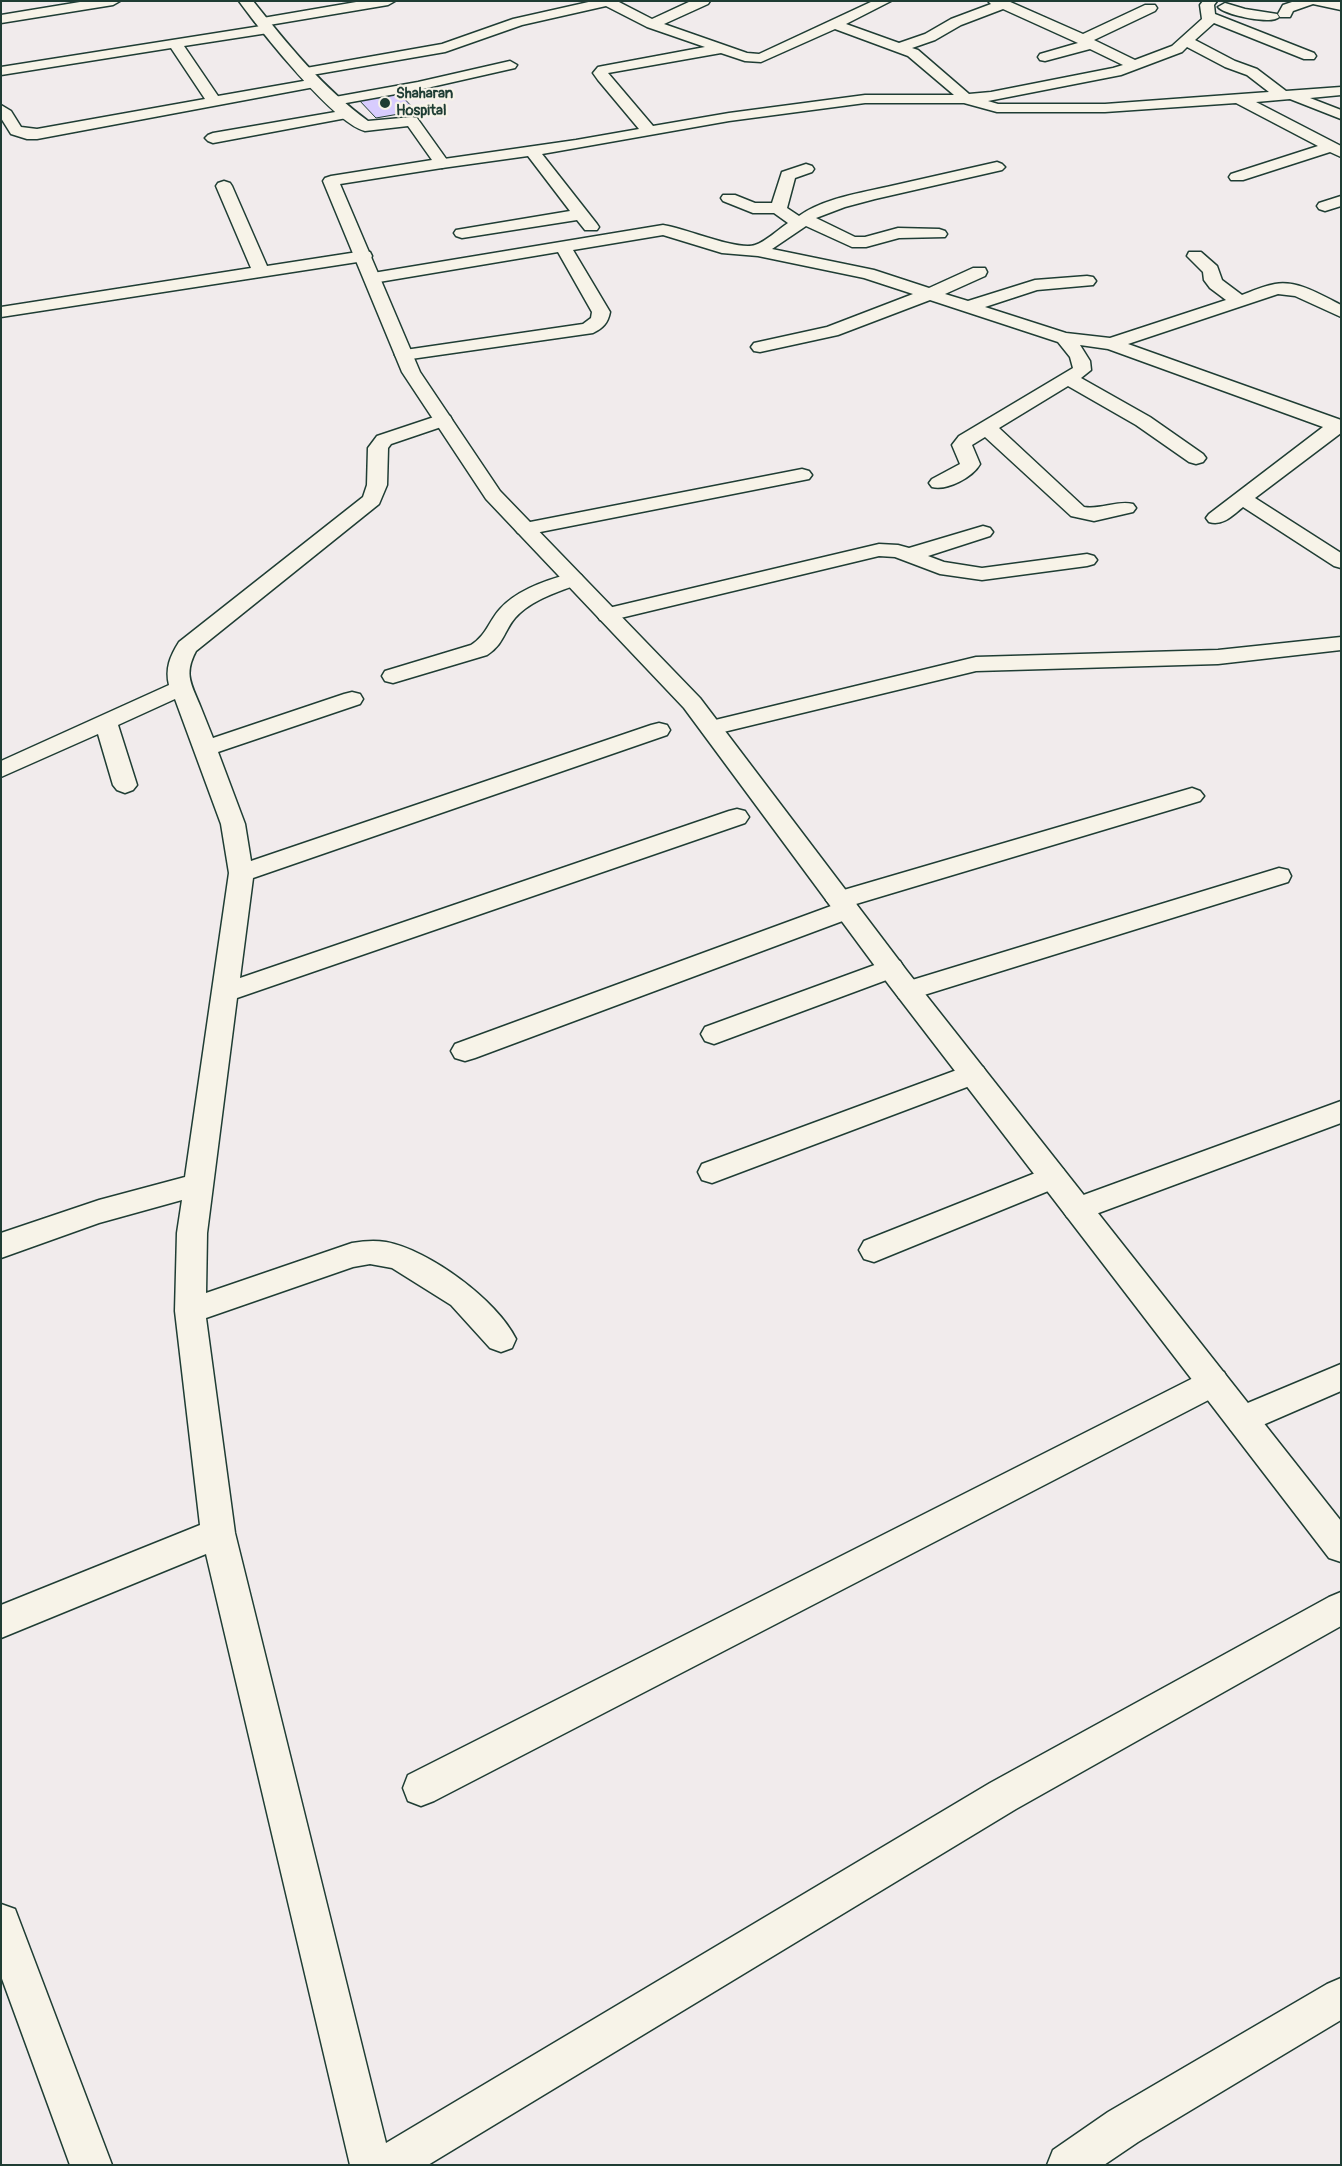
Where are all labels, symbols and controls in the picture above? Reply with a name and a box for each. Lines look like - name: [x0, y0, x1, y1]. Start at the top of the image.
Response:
- place label: Shaharan Hospital: [396, 85, 453, 120]
- marker: Shaharan Hospital: [378, 96, 392, 110]

